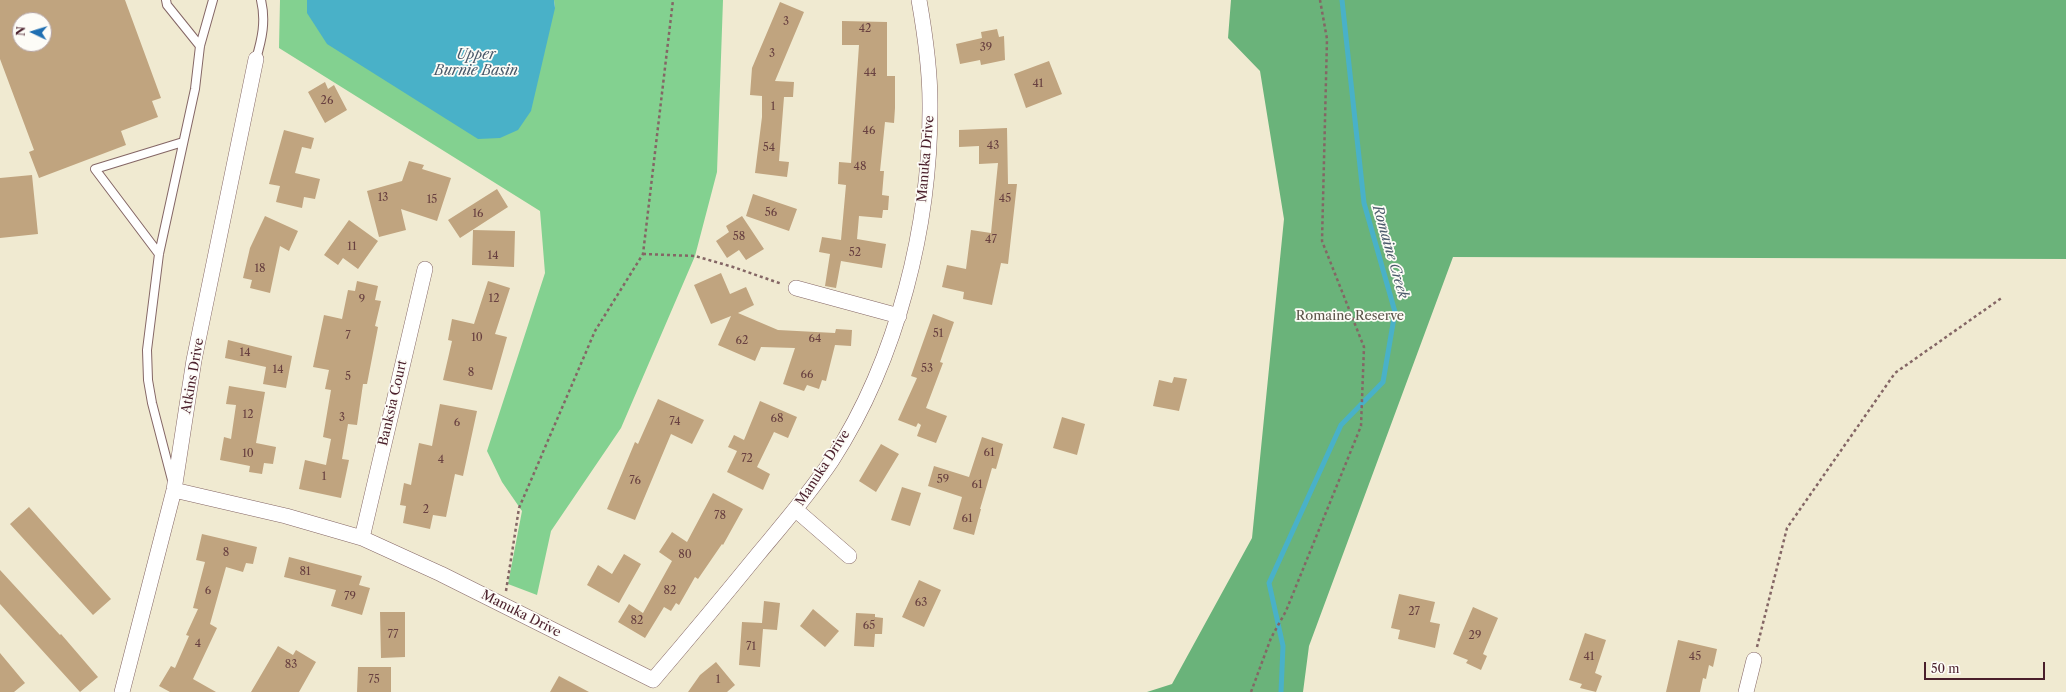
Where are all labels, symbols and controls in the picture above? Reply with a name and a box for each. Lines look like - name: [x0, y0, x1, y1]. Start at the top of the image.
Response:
- north arrow: [12, 12, 52, 52]
- house number: 3: [783, 15, 789, 29]
- house number: 42: [859, 22, 871, 36]
- text: N: [14, 26, 28, 36]
- house number: 39: [980, 41, 992, 55]
- water label: Upper Burnie Basin: [434, 47, 518, 80]
- house number: 3: [769, 47, 775, 61]
- house number: 44: [864, 66, 876, 80]
- house number: 41: [1033, 77, 1043, 91]
- house number: 26: [321, 94, 333, 108]
- house number: 1: [771, 100, 775, 114]
- street label: Manuka Drive: [914, 115, 938, 203]
- house number: 46: [863, 124, 875, 138]
- house number: 43: [987, 139, 999, 153]
- house number: 54: [763, 141, 775, 155]
- house number: 48: [854, 160, 866, 174]
- house number: 13: [378, 191, 388, 205]
- house number: 45: [999, 192, 1011, 206]
- house number: 15: [427, 193, 437, 207]
- water label: Romaine Creek: [1369, 203, 1411, 301]
- house number: 56: [765, 206, 777, 220]
- house number: 16: [472, 207, 484, 221]
- house number: 58: [733, 230, 745, 244]
- house number: 47: [985, 233, 997, 247]
- house number: 11: [347, 240, 357, 254]
- house number: 52: [849, 246, 861, 260]
- house number: 14: [488, 249, 498, 263]
- house number: 18: [254, 262, 266, 276]
- house number: 12: [489, 292, 499, 306]
- house number: 9: [359, 293, 365, 307]
- park label: Romaine Reserve: [1296, 308, 1404, 324]
- house number: 51: [933, 327, 943, 341]
- house number: 7: [345, 329, 351, 343]
- house number: 10: [471, 331, 483, 345]
- house number: 64: [809, 332, 821, 346]
- house number: 62: [736, 334, 748, 348]
- street label: Atkins Drive: [179, 337, 207, 415]
- house number: 14: [240, 346, 250, 360]
- street label: Banksia Court: [376, 359, 410, 447]
- house number: 53: [921, 362, 933, 376]
- house number: 14: [273, 363, 283, 377]
- house number: 8: [468, 366, 474, 380]
- house number: 66: [801, 368, 813, 382]
- house number: 5: [345, 370, 351, 384]
- house number: 12: [243, 408, 253, 422]
- house number: 3: [339, 411, 345, 425]
- house number: 68: [771, 412, 783, 426]
- house number: 74: [669, 415, 681, 429]
- house number: 6: [454, 416, 460, 430]
- street label: Manuka Drive: [793, 427, 853, 509]
- house number: 61: [983, 446, 995, 460]
- house number: 10: [242, 447, 254, 461]
- house number: 72: [741, 452, 753, 466]
- house number: 4: [438, 453, 444, 467]
- house number: 1: [322, 470, 326, 484]
- house number: 59: [937, 473, 949, 487]
- house number: 76: [629, 474, 641, 488]
- house number: 61: [971, 478, 983, 492]
- house number: 2: [423, 503, 429, 517]
- house number: 78: [714, 509, 726, 523]
- house number: 61: [961, 512, 973, 526]
- house number: 8: [223, 546, 229, 560]
- house number: 80: [678, 548, 692, 562]
- house number: 81: [299, 565, 311, 579]
- house number: 6: [205, 584, 211, 598]
- house number: 82: [664, 584, 676, 598]
- street label: Manuka Drive: [479, 587, 563, 641]
- house number: 79: [344, 590, 356, 604]
- house number: 63: [915, 596, 927, 610]
- house number: 27: [1408, 605, 1420, 619]
- house number: 82: [631, 614, 643, 628]
- house number: 65: [863, 619, 875, 633]
- house number: 77: [388, 628, 398, 642]
- house number: 29: [1469, 629, 1481, 643]
- house number: 4: [195, 637, 201, 651]
- house number: 71: [746, 640, 756, 654]
- house number: 41: [1584, 650, 1594, 664]
- house number: 45: [1689, 650, 1701, 664]
- scale bar: [1926, 654, 2047, 680]
- house number: 83: [285, 658, 297, 672]
- text: 50 m: [1931, 661, 1960, 676]
- house number: 75: [368, 673, 380, 687]
- house number: 1: [716, 673, 720, 687]

